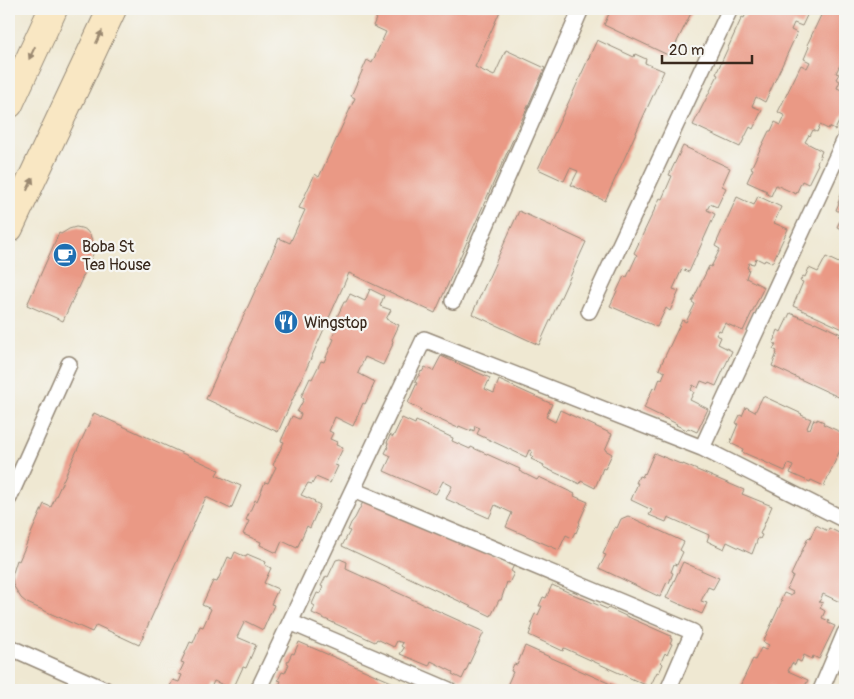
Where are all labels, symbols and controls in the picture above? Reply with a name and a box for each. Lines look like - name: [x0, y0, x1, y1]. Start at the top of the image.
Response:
- one-way arrow: [95, 30, 103, 44]
- scale bar: [662, 32, 752, 64]
- text: 20 m: [669, 41, 704, 60]
- one-way arrow: [28, 46, 36, 60]
- one-way arrow: [26, 177, 34, 191]
- place label: Boba St Tea House: [82, 237, 151, 275]
- cafe icon: Boba St Tea House: [52, 242, 78, 268]
- restaurant icon: Wingstop: [273, 309, 299, 335]
- place label: Wingstop: [304, 313, 367, 333]

